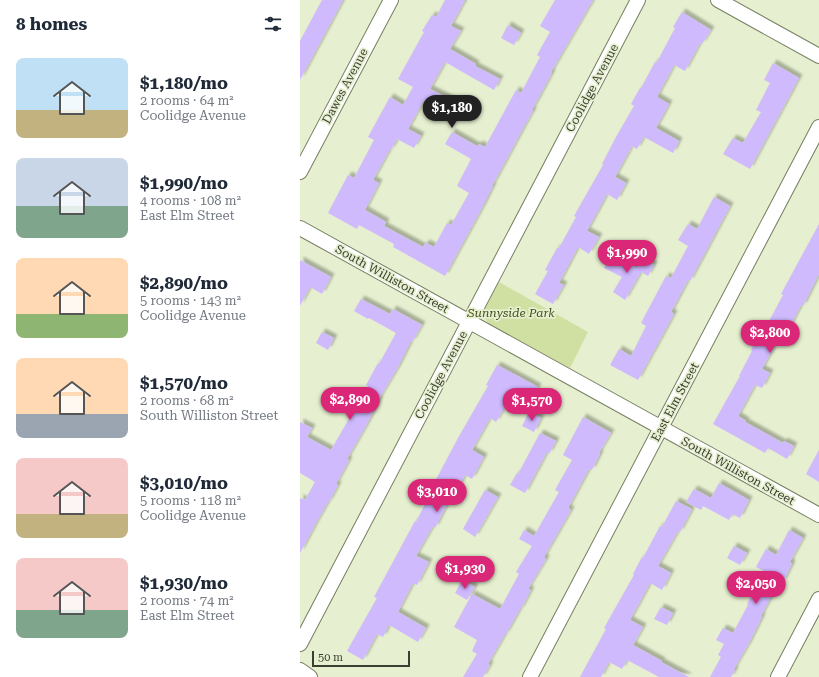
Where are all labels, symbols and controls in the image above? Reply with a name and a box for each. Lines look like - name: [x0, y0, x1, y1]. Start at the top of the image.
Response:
- icon: filters: [262, 13, 284, 35]
- text: 8 homes: [16, 14, 87, 34]
- street label: Coolidge Avenue: [563, 41, 621, 134]
- street label: Dawes Avenue: [319, 45, 371, 126]
- text: $1,180/mo: [140, 73, 228, 93]
- icon: home: [48, 74, 96, 122]
- text: 2 rooms · 64 m²: [140, 93, 234, 108]
- pin: $1,180: [419, 95, 485, 129]
- text: $1,180: [432, 100, 472, 115]
- text: Coolidge Avenue: [140, 108, 246, 123]
- text: $1,990/mo: [140, 173, 228, 193]
- icon: home: [48, 174, 96, 222]
- text: 4 rooms · 108 m²: [140, 193, 241, 208]
- text: East Elm Street: [140, 208, 235, 223]
- pin: $1,990: [594, 240, 660, 274]
- street label: South Williston Street: [333, 242, 452, 316]
- text: $1,990: [607, 245, 647, 260]
- text: $2,890/mo: [140, 273, 228, 293]
- icon: home: [48, 274, 96, 322]
- text: 5 rooms · 143 m²: [140, 293, 241, 308]
- park label: Sunnyside Park: [466, 306, 555, 320]
- text: Coolidge Avenue: [140, 308, 246, 323]
- pin: $2,800: [737, 320, 803, 354]
- text: $2,800: [750, 325, 790, 340]
- street label: Coolidge Avenue: [412, 328, 470, 421]
- street label: East Elm Street: [648, 360, 702, 444]
- text: $1,570/mo: [140, 373, 228, 393]
- icon: home: [48, 374, 96, 422]
- pin: $2,890: [317, 387, 383, 421]
- pin: $1,570: [499, 388, 565, 422]
- text: $2,890: [330, 392, 370, 407]
- text: 2 rooms · 68 m²: [140, 393, 234, 408]
- text: $1,570: [512, 393, 552, 408]
- text: South Williston Street: [140, 408, 278, 423]
- street label: South Williston Street: [679, 434, 798, 508]
- text: $3,010/mo: [140, 473, 228, 493]
- icon: home: [48, 474, 96, 522]
- pin: $3,010: [404, 479, 470, 513]
- text: $3,010: [417, 484, 457, 499]
- text: 5 rooms · 118 m²: [140, 493, 241, 508]
- text: Coolidge Avenue: [140, 508, 246, 523]
- pin: $1,930: [432, 556, 498, 590]
- text: $1,930: [445, 561, 485, 576]
- pin: $2,050: [723, 571, 789, 605]
- text: $1,930/mo: [140, 573, 228, 593]
- icon: home: [48, 574, 96, 622]
- text: $2,050: [736, 576, 776, 591]
- text: 2 rooms · 74 m²: [140, 593, 234, 608]
- text: East Elm Street: [140, 608, 235, 623]
- scale bar: [312, 649, 410, 668]
- text: 50 m: [318, 651, 343, 664]

